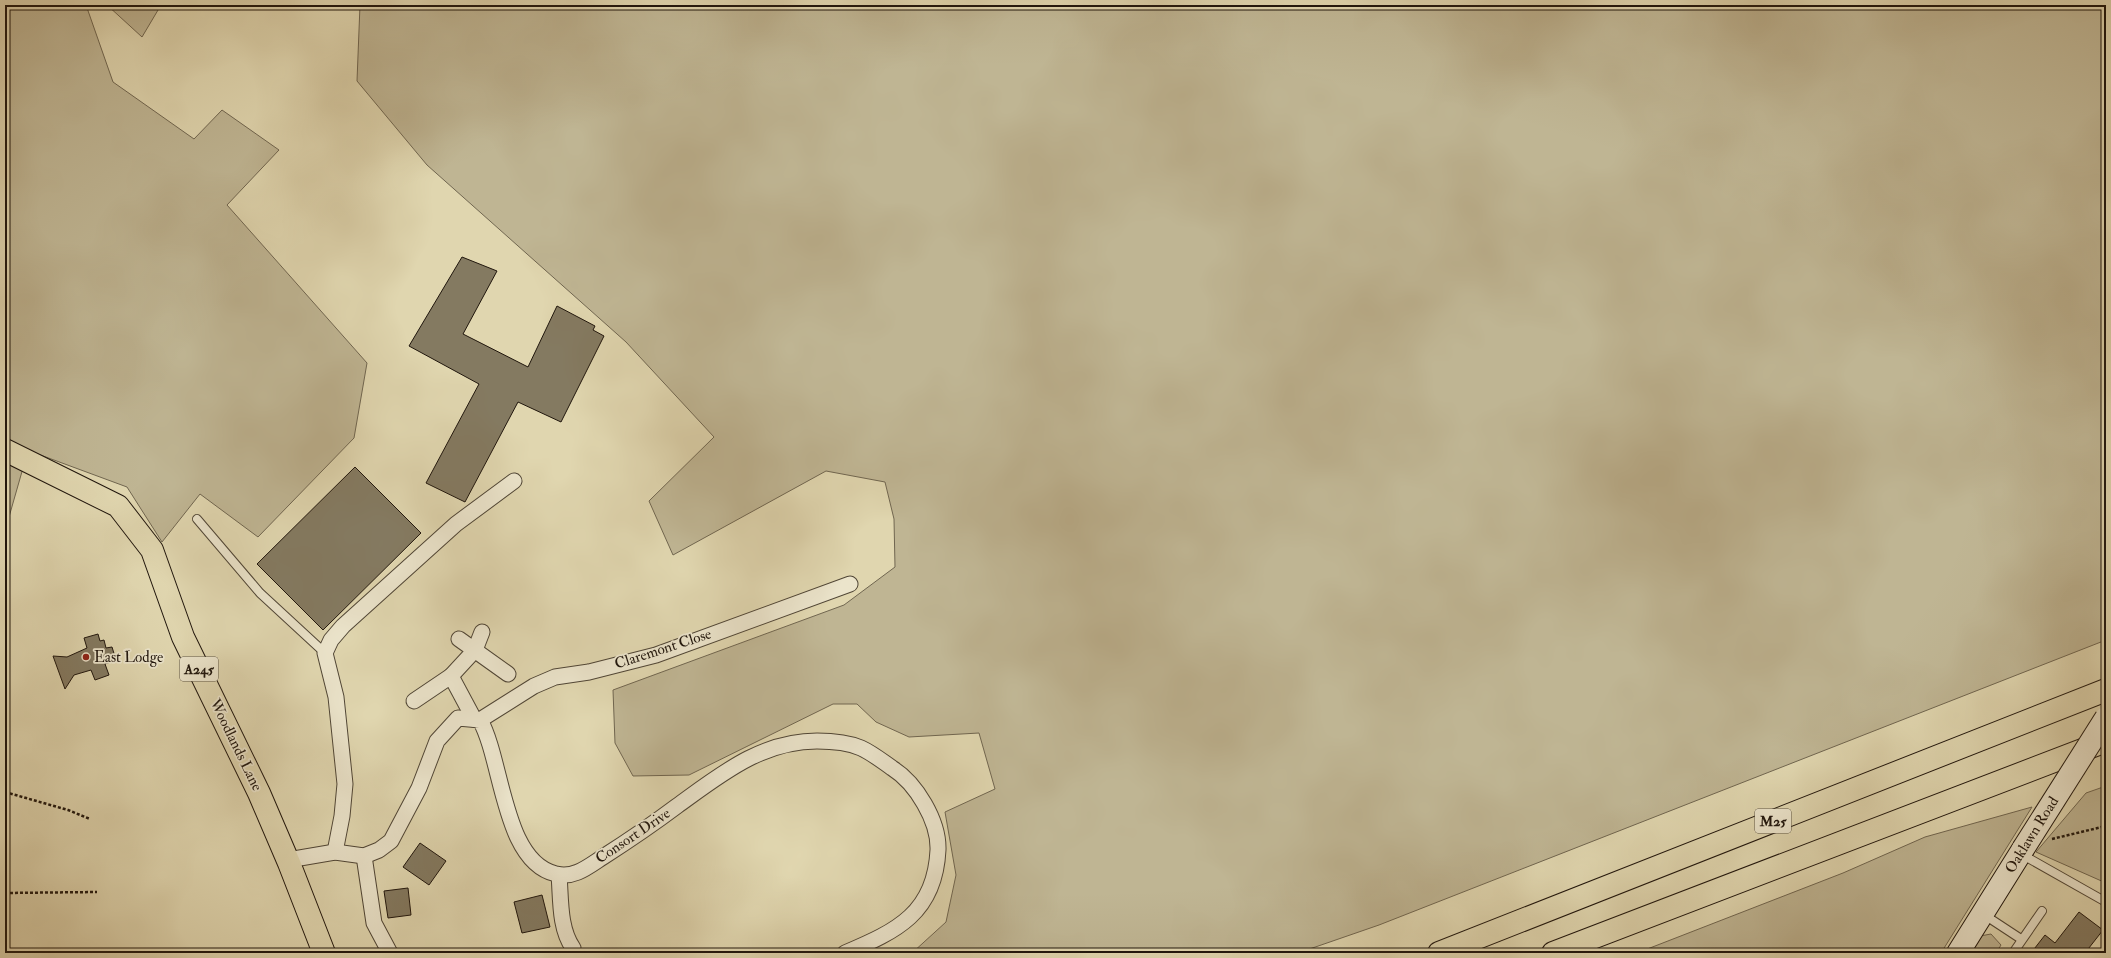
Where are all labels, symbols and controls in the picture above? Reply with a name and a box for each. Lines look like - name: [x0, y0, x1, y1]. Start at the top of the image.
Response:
- street label: Claremont Close: [612, 624, 714, 674]
- place label: East Lodge: [94, 648, 163, 667]
- marker: East Lodge: [81, 652, 91, 662]
- road number: A245: [180, 657, 218, 681]
- street label: Woodlands Lane: [205, 695, 266, 794]
- street label: Oaklawn Road: [2001, 793, 2063, 877]
- street label: Consort Drive: [592, 804, 674, 868]
- road number: M25: [1755, 809, 1791, 833]

